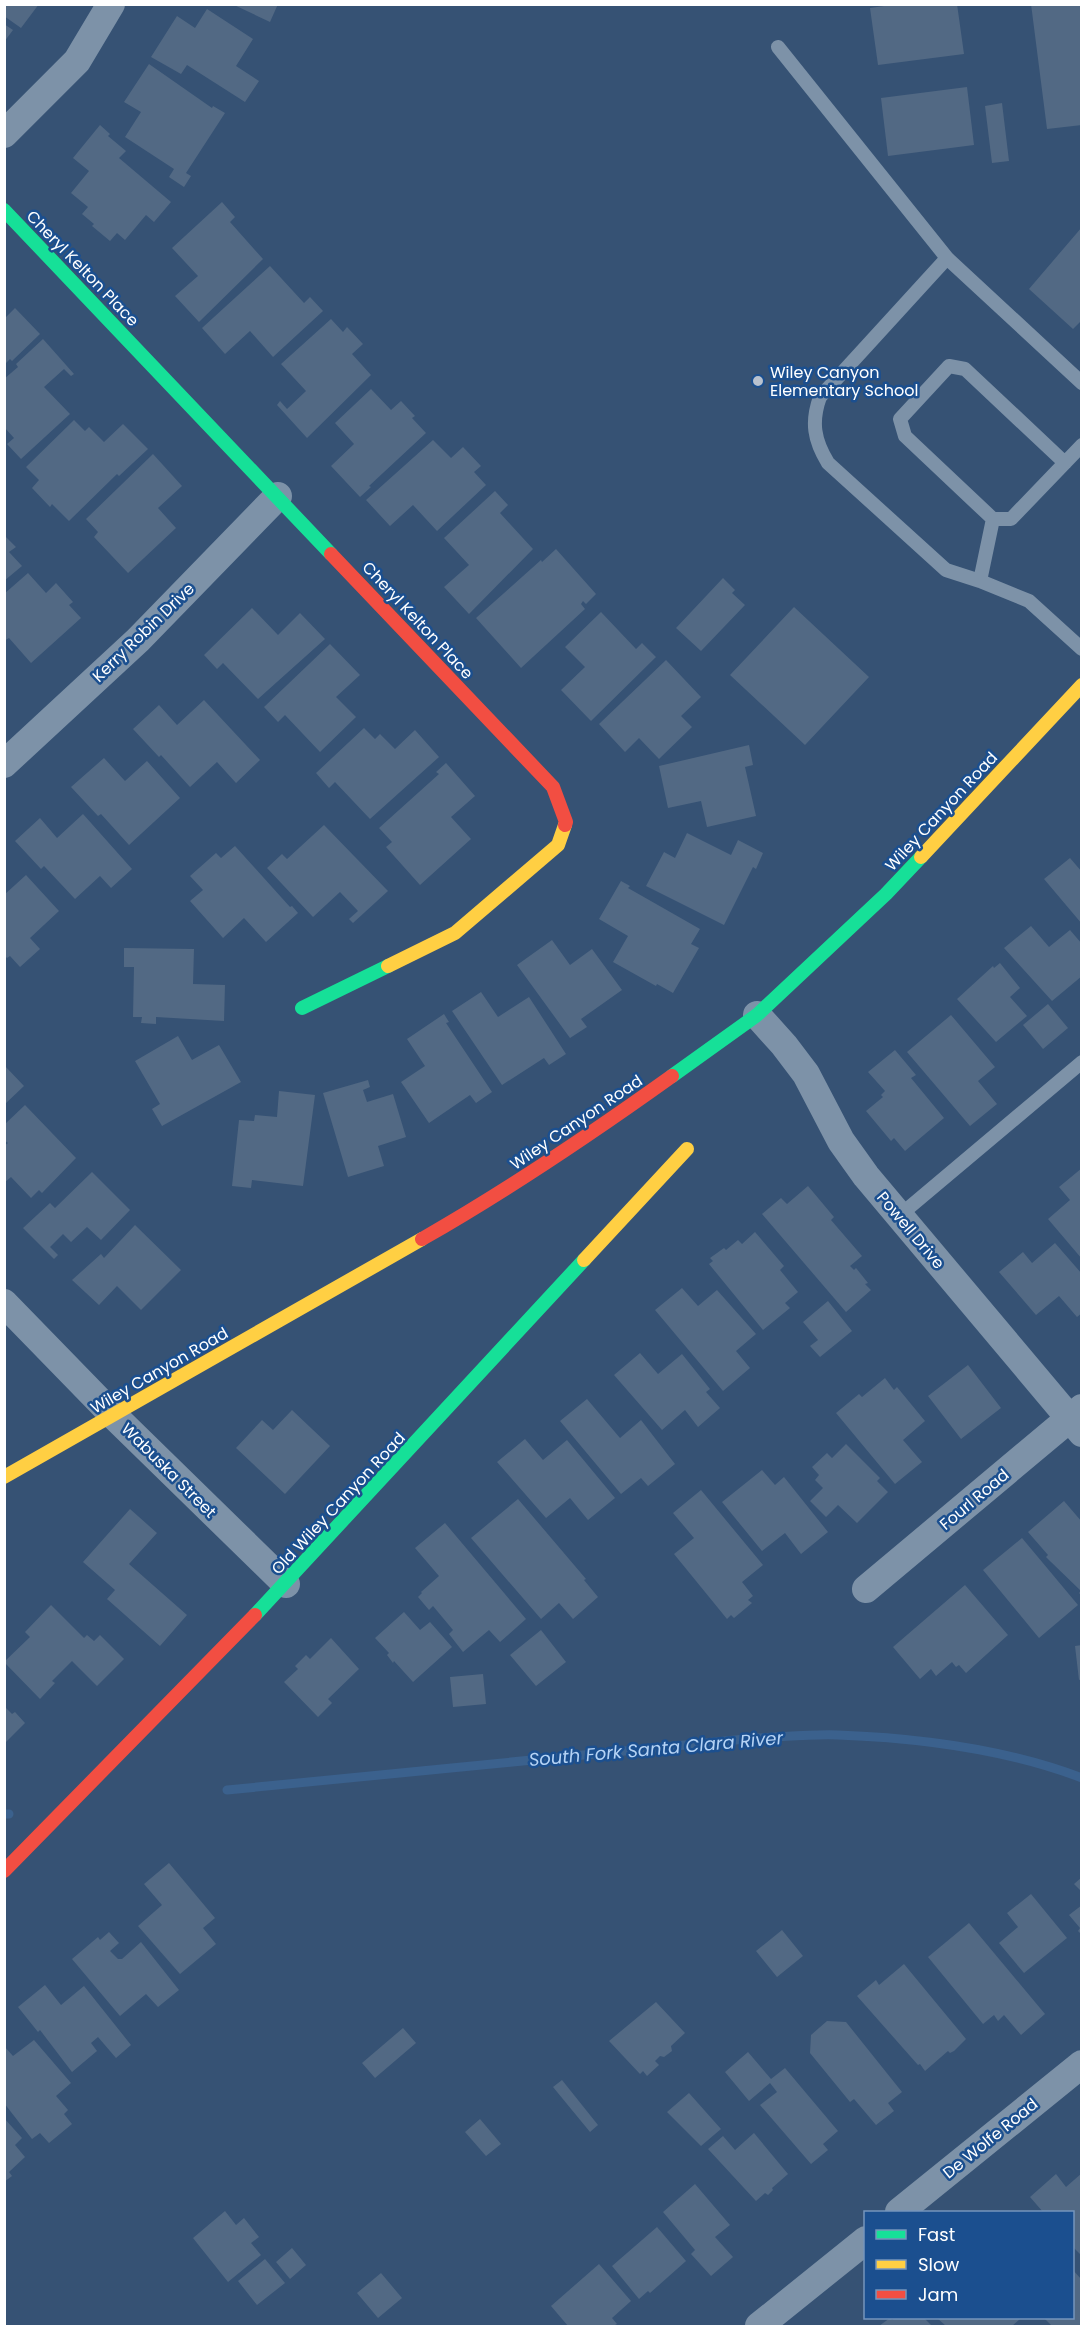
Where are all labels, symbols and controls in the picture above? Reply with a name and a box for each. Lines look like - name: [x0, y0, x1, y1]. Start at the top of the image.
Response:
- street label: Cheryl Kelton Place: [21, 205, 144, 332]
- place label: Wiley Canyon Elementary School: [770, 361, 918, 402]
- marker: Wiley Canyon Elementary School: [751, 374, 765, 388]
- street label: Cheryl Kelton Place: [357, 556, 478, 684]
- street label: Kerry Robin Drive: [87, 577, 200, 687]
- street label: Wiley Canyon Road: [880, 747, 1003, 876]
- street label: Wiley Canyon Road: [505, 1069, 647, 1175]
- street label: Powell Drive: [871, 1187, 950, 1274]
- street label: Wiley Canyon Road: [86, 1322, 232, 1419]
- street label: Wabuska Street: [116, 1418, 221, 1523]
- street label: Old Wiley Canyon Road: [266, 1427, 411, 1580]
- street label: Fourl Road: [935, 1463, 1014, 1535]
- water label: South Fork Santa Clara River: [528, 1725, 785, 1772]
- street label: De Wolfe Road: [938, 2093, 1043, 2184]
- legend: [864, 2211, 1074, 2319]
- text: Fast: [918, 2222, 955, 2247]
- text: Slow: [918, 2252, 960, 2277]
- text: Jam: [918, 2282, 958, 2307]

